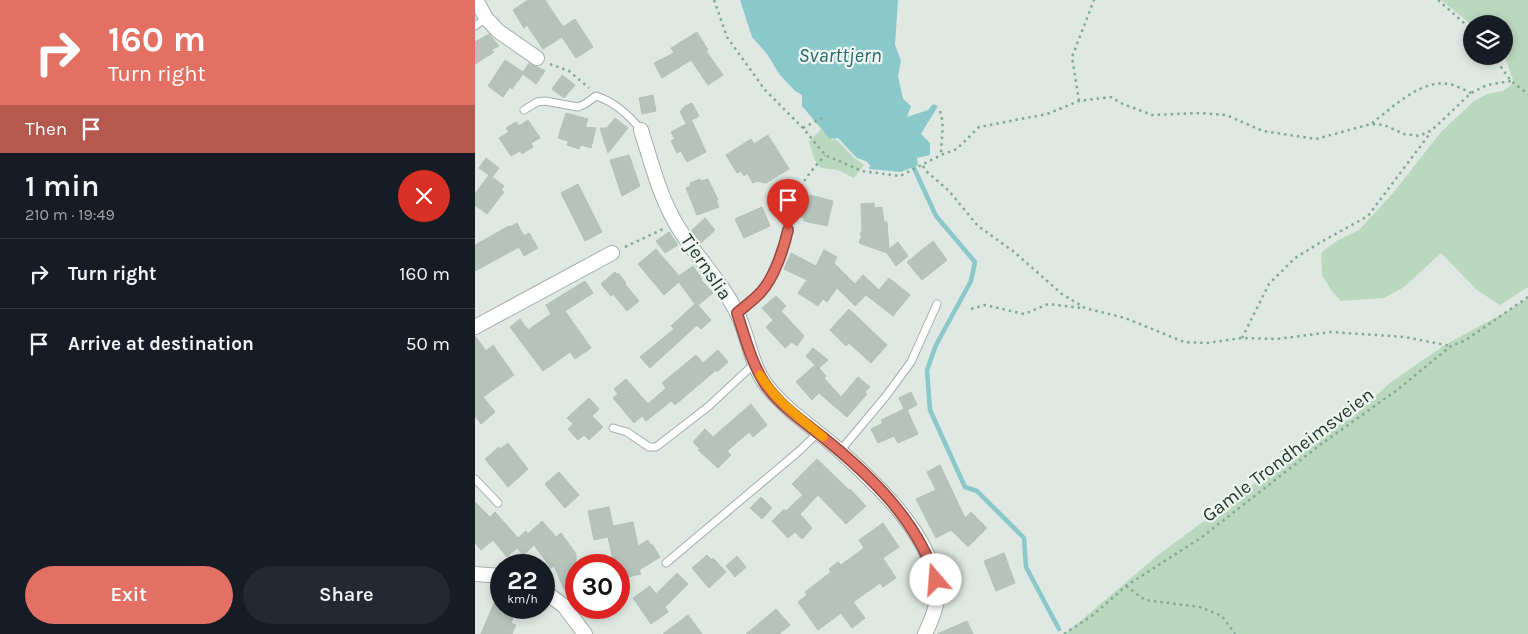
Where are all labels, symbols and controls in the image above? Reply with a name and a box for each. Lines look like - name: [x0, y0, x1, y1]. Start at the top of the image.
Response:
- map controls: [1463, 15, 1513, 65]
- button: layers: [1463, 15, 1513, 65]
- text: 160 m: [108, 19, 206, 60]
- icon: right: [25, 20, 90, 85]
- water label: Svarttjern: [798, 44, 882, 67]
- text: Turn right: [108, 61, 206, 87]
- icon: arrive: [77, 115, 105, 143]
- text: Then: [25, 118, 67, 140]
- text: 1 min: [25, 168, 99, 204]
- button: close: [398, 170, 450, 222]
- pin: [767, 179, 809, 230]
- icon: arrive: [774, 186, 802, 214]
- text: 210 m · 19:49: [25, 205, 115, 224]
- street label: Tjernslia: [676, 230, 736, 304]
- icon: right: [25, 260, 53, 288]
- text: Turn right: [68, 263, 157, 285]
- text: 160 m: [399, 263, 450, 285]
- icon: arrive: [25, 330, 53, 358]
- text: Arrive at destination: [68, 333, 254, 355]
- text: 50 m: [406, 333, 450, 355]
- street label: Gamle Trondheimsveien: [1198, 383, 1378, 527]
- position arrow: [909, 553, 961, 605]
- speed limit sign: 30: [565, 554, 630, 619]
- button: Exit: [25, 566, 233, 624]
- button: Share: [243, 566, 450, 624]
- text: 22: [507, 566, 538, 595]
- text: km/h: [507, 592, 538, 606]

